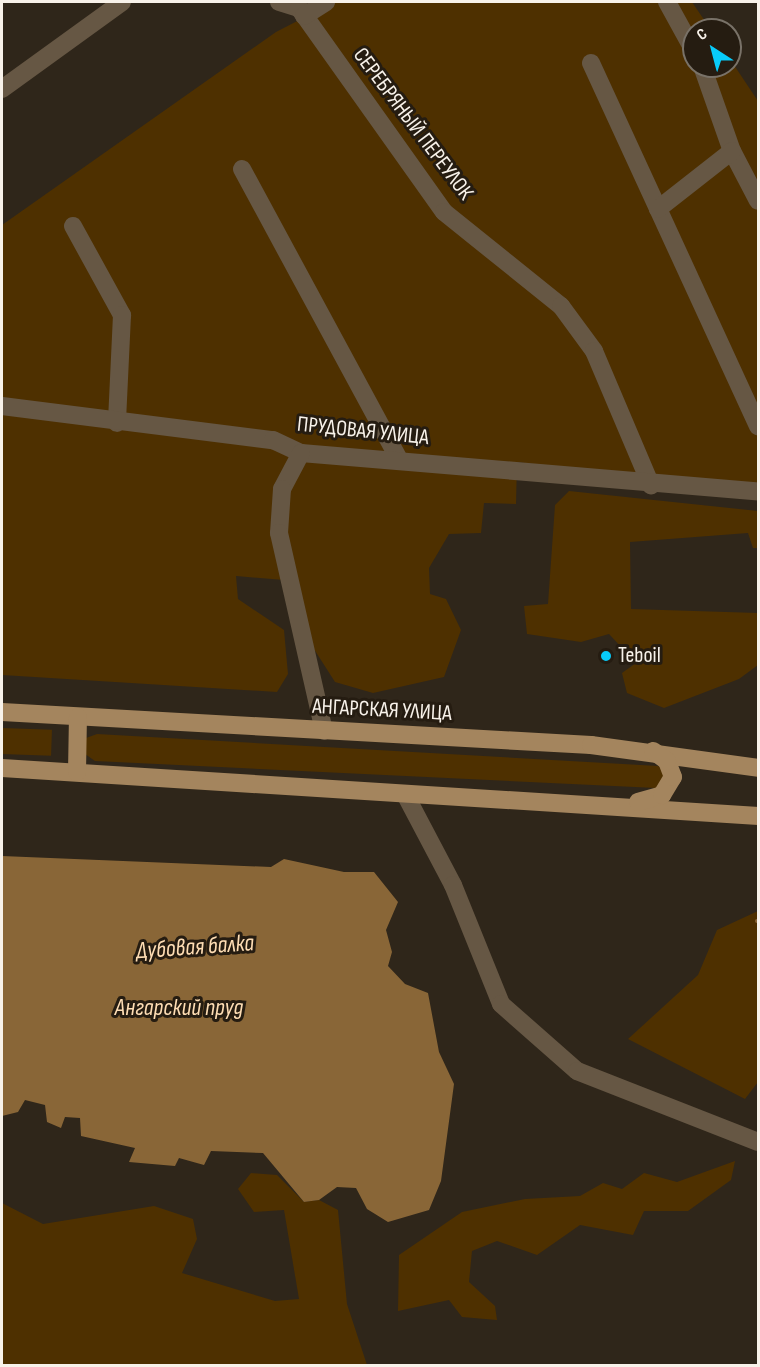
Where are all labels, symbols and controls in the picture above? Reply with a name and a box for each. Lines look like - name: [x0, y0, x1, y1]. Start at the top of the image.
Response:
- north arrow: [682, 18, 742, 78]
- text: С: [693, 25, 711, 45]
- street label: СЕРЕБРЯНЫЙ ПЕРЕУЛОК: [347, 43, 479, 205]
- street label: ПРУДОВАЯ УЛИЦА: [296, 411, 430, 451]
- place label: Teboil: [618, 643, 661, 669]
- marker: Teboil: [599, 649, 613, 663]
- street label: АНГАРСКАЯ УЛИЦА: [312, 693, 452, 727]
- water label: Дубовая балка: [135, 929, 255, 965]
- water label: Ангарский пруд: [115, 994, 243, 1022]

